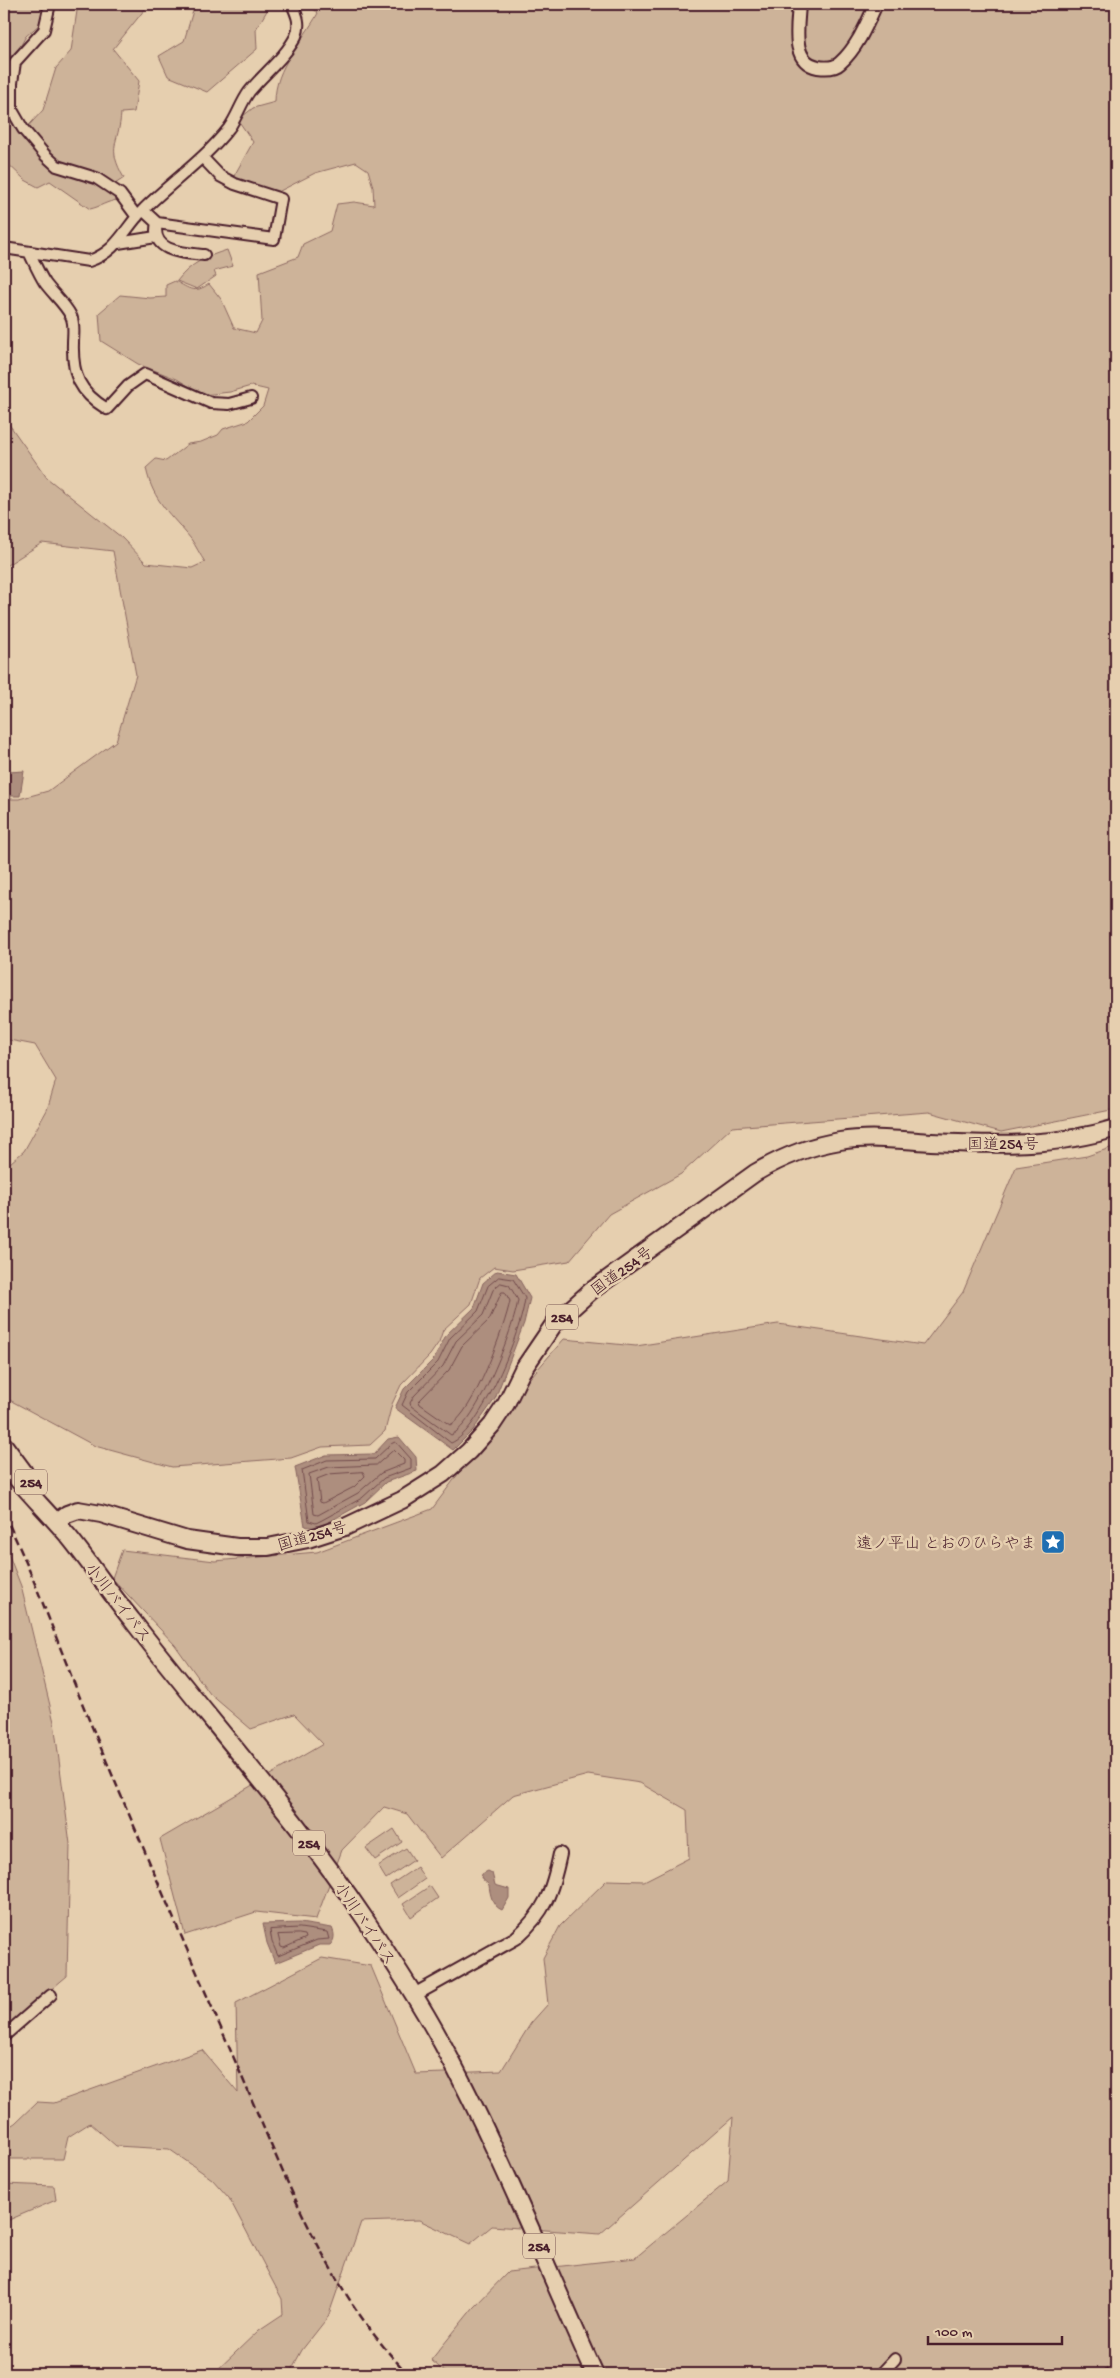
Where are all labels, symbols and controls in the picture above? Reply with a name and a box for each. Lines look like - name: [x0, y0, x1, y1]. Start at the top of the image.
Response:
- street label: 国道254号: [967, 1136, 1039, 1156]
- street label: 国道254号: [588, 1243, 658, 1302]
- road number: 254: [546, 1304, 578, 1330]
- road number: 254: [15, 1470, 47, 1494]
- street label: 国道254号: [276, 1518, 350, 1557]
- place icon: 遠ノ平山 とおのひらやま: [1040, 1529, 1066, 1555]
- place label: 遠ノ平山 とおのひらやま: [856, 1535, 1036, 1555]
- street label: 小川バイパス: [79, 1560, 154, 1648]
- road number: 254: [293, 1830, 325, 1856]
- street label: 小川バイパス: [328, 1879, 399, 1970]
- road number: 254: [523, 2234, 555, 2258]
- scale bar: [928, 2313, 1061, 2345]
- text: 100 m: [934, 2324, 973, 2342]

